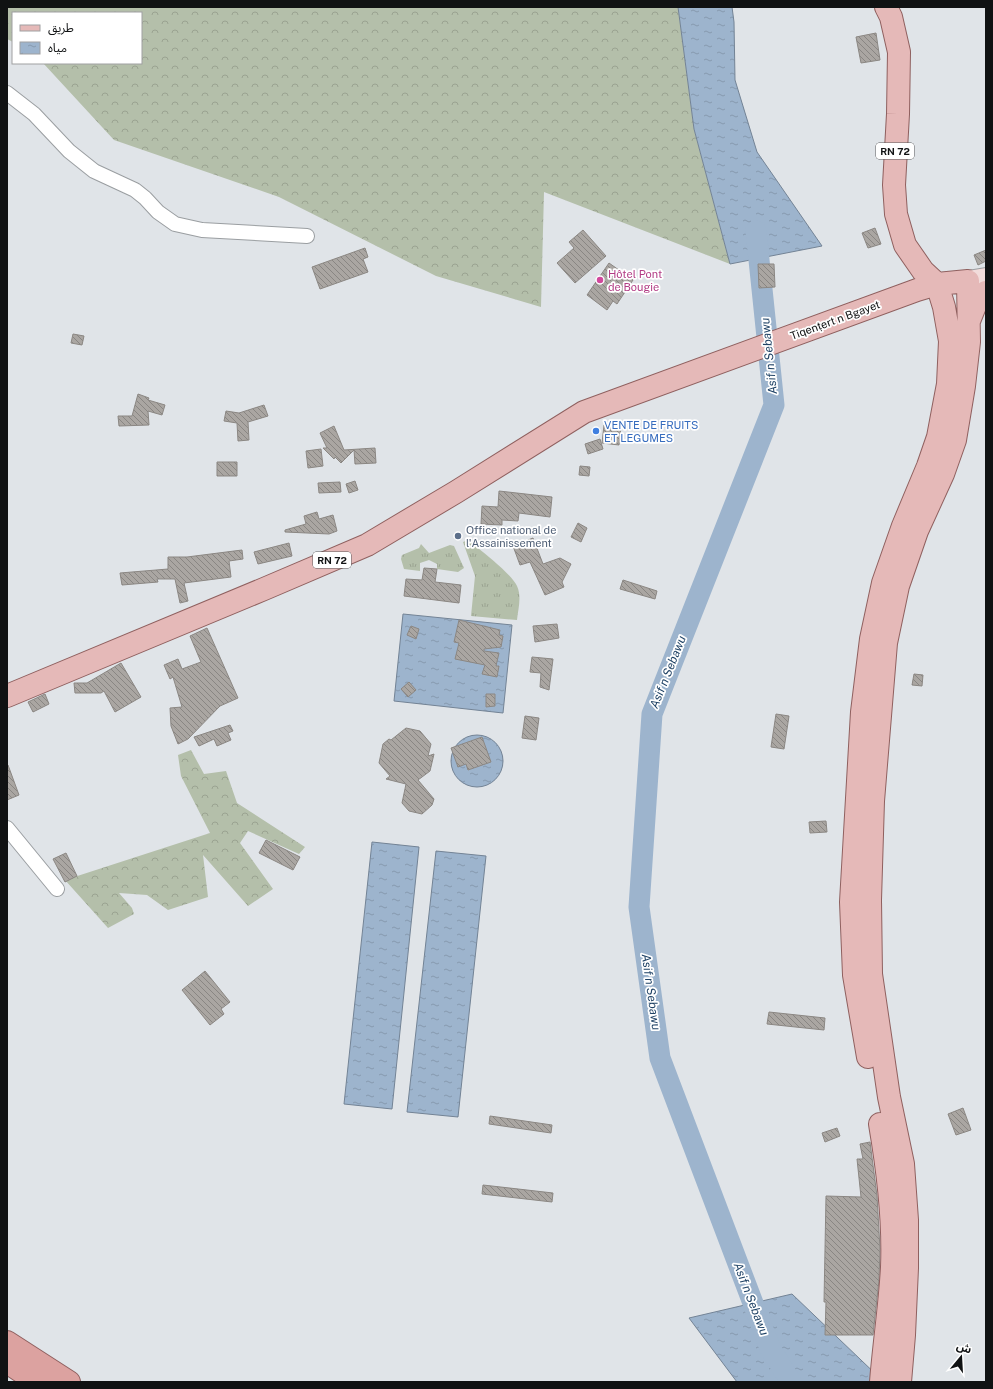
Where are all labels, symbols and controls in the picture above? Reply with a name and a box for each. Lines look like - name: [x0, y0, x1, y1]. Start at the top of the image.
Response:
- legend: [12, 12, 142, 64]
- text: طريق: [48, 21, 74, 36]
- text: مياه: [48, 41, 67, 55]
- road number: RN 72: [876, 143, 914, 159]
- place label: Hôtel Pont de Bougie: [608, 268, 662, 293]
- marker: Hôtel Pont de Bougie: [595, 275, 605, 285]
- street label: Tiqenṭert n Bgayet: [789, 298, 881, 342]
- water label: Asif n Sebawu: [758, 317, 780, 395]
- place label: VENTE DE FRUITS ET LEGUMES: [604, 419, 698, 444]
- marker: VENTE DE FRUITS ET LEGUMES: [591, 426, 601, 436]
- place label: Office national de l'Assainissement: [466, 524, 556, 549]
- marker: Office national de l'Assainissement: [453, 531, 463, 541]
- road number: RN 72: [313, 552, 351, 568]
- water label: Asif n Sebawu: [647, 633, 689, 710]
- water label: Asif n Sebawu: [639, 953, 663, 1031]
- water label: Asif n Sebawu: [731, 1261, 771, 1338]
- north arrow: [941, 1337, 981, 1377]
- text: ش: [955, 1339, 973, 1356]

